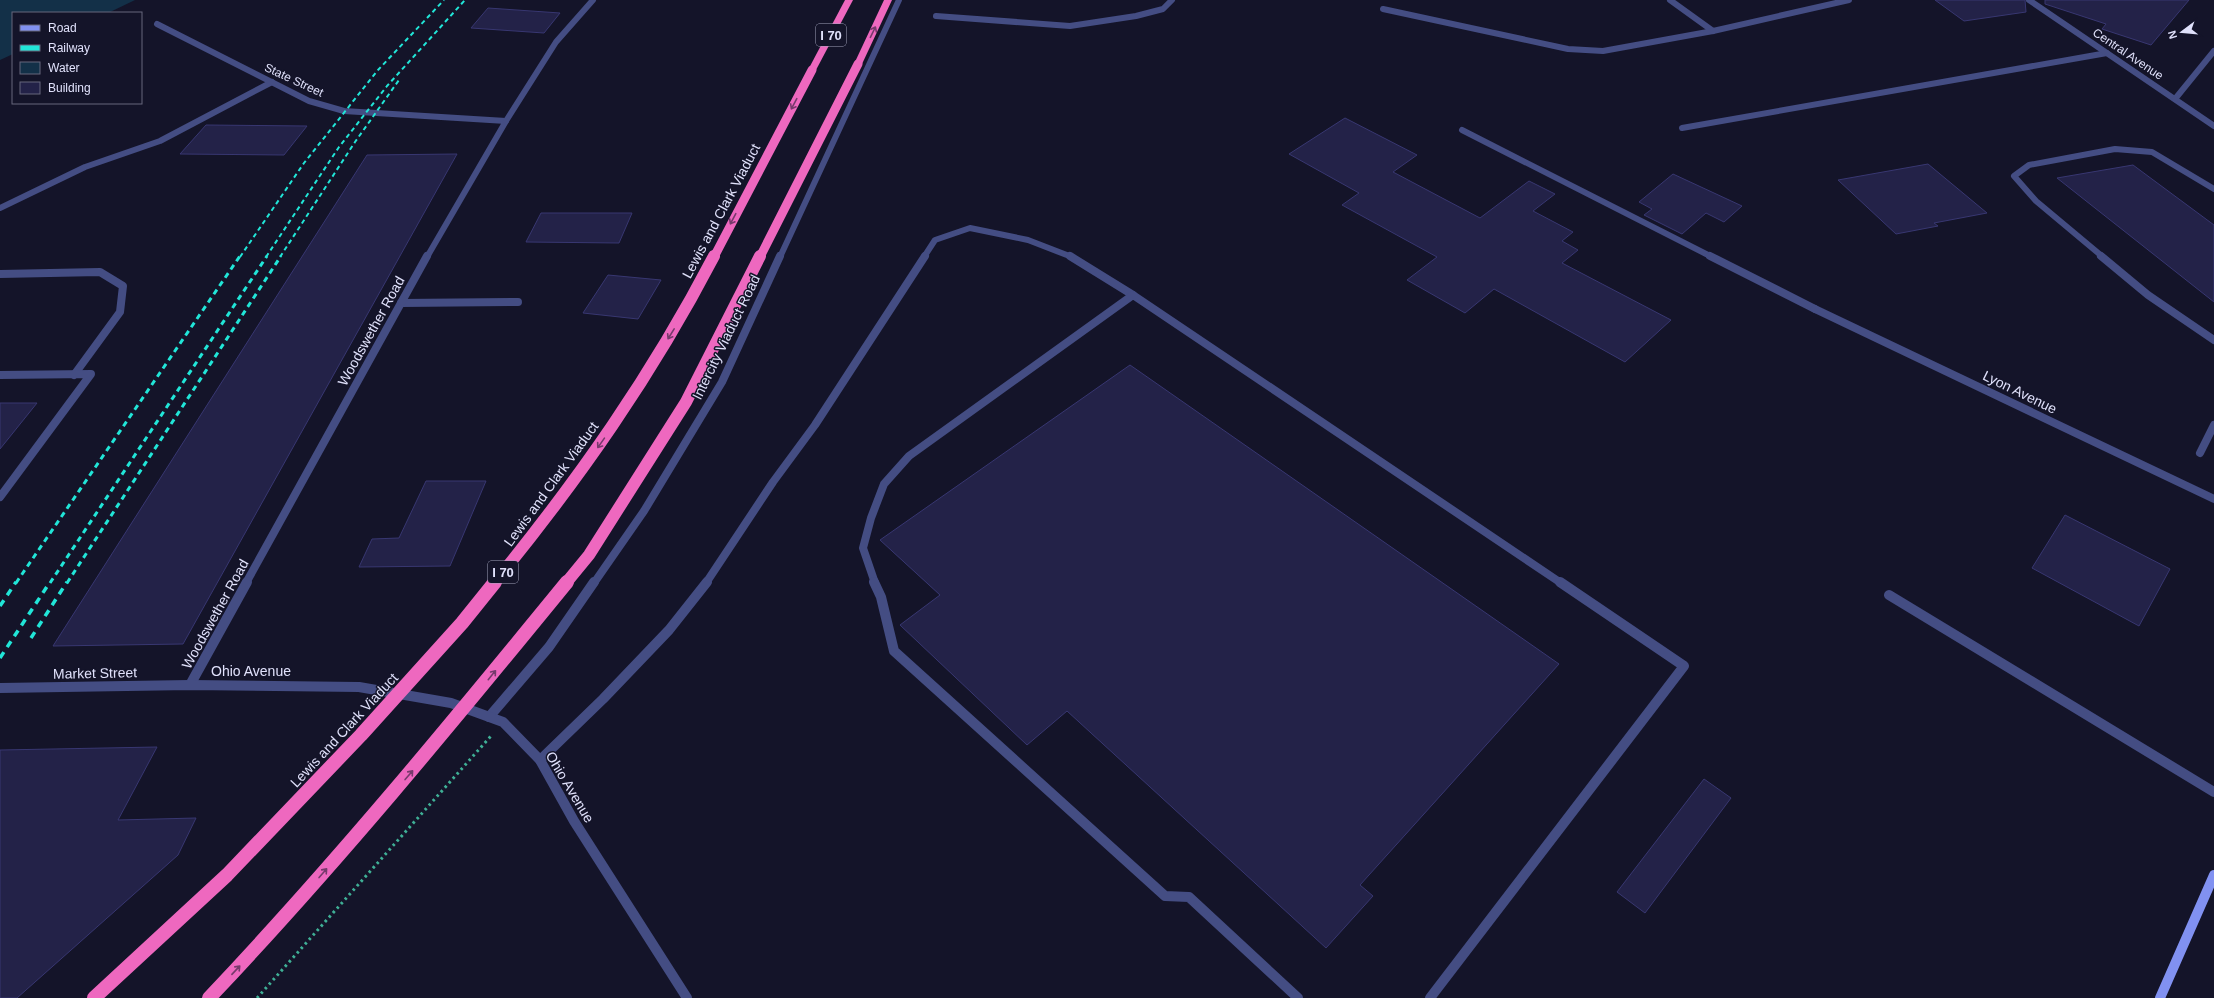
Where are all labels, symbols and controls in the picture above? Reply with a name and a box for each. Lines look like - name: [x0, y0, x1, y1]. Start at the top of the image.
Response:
- legend: [12, 12, 142, 104]
- north arrow: [2162, 12, 2202, 52]
- text: Road: [48, 21, 77, 35]
- road number: I 70: [816, 24, 846, 46]
- street label: Central Avenue: [2090, 25, 2166, 83]
- one-way arrow: [870, 27, 877, 39]
- text: N: [2166, 29, 2179, 40]
- text: Railway: [48, 41, 90, 55]
- street label: State Street: [262, 60, 326, 100]
- text: Water: [48, 61, 80, 75]
- text: Building: [48, 81, 91, 95]
- one-way arrow: [790, 98, 797, 110]
- street label: Lewis and Clark Viaduct: [679, 141, 763, 281]
- one-way arrow: [729, 213, 737, 225]
- street label: Intercity Viaduct Road: [689, 272, 763, 402]
- street label: Woodswether Road: [334, 273, 408, 389]
- one-way arrow: [667, 328, 675, 340]
- street label: Lyon Avenue: [1980, 367, 2060, 417]
- street label: Lewis and Clark Viaduct: [500, 419, 602, 549]
- one-way arrow: [597, 437, 605, 448]
- street label: Woodswether Road: [178, 556, 252, 672]
- road number: I 70: [488, 561, 518, 583]
- street label: Ohio Avenue: [211, 663, 291, 679]
- street label: Market Street: [53, 664, 137, 682]
- street label: Lewis and Clark Viaduct: [287, 670, 401, 790]
- one-way arrow: [487, 670, 496, 680]
- street label: Ohio Avenue: [543, 749, 598, 826]
- one-way arrow: [404, 770, 413, 780]
- one-way arrow: [319, 868, 328, 879]
- one-way arrow: [231, 965, 241, 975]

